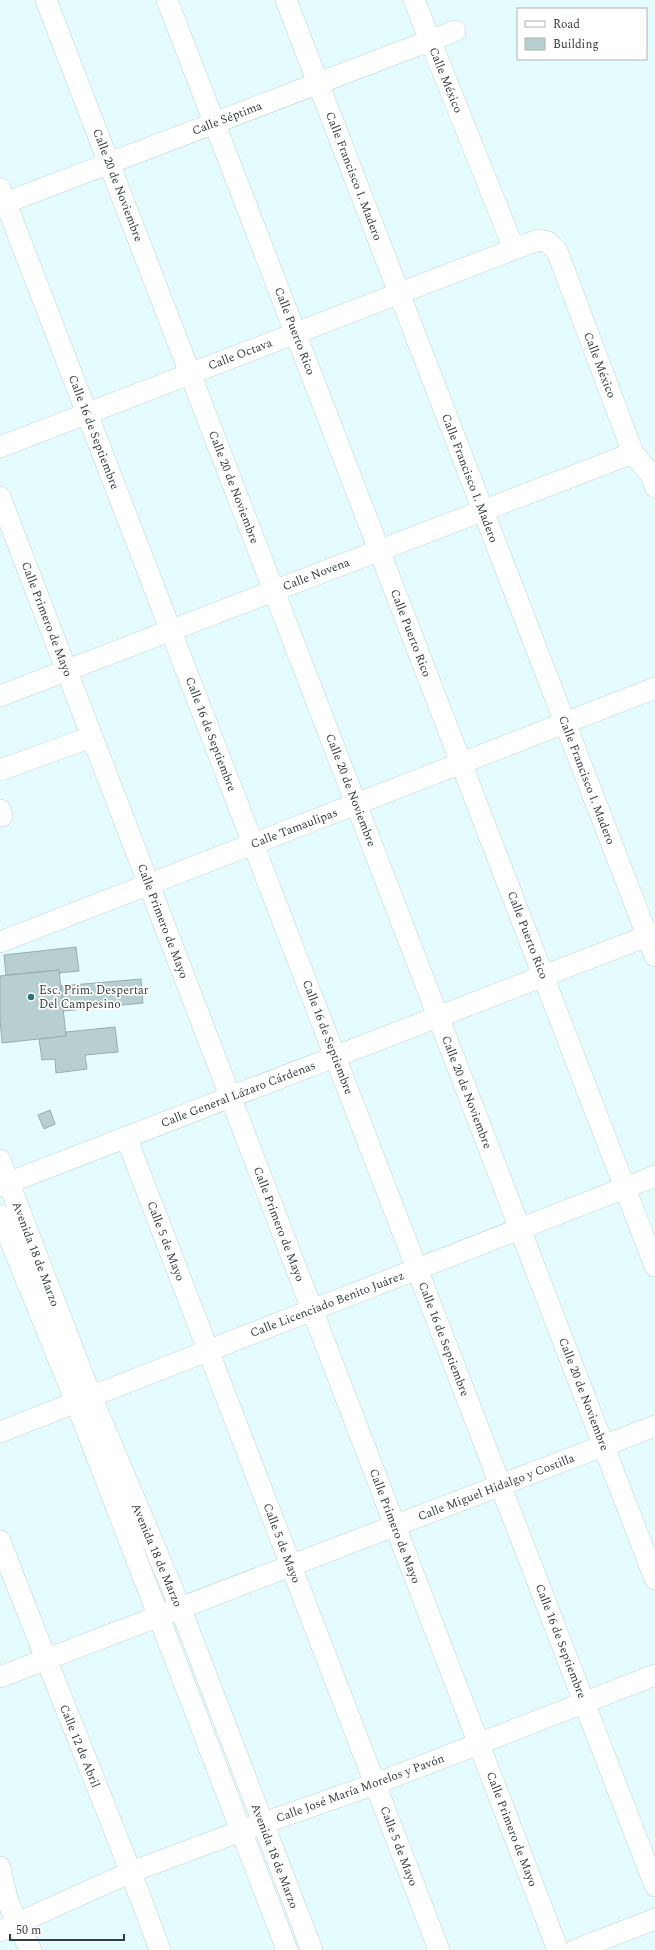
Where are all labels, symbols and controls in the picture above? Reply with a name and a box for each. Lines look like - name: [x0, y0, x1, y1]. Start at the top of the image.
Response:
- legend: [517, 8, 647, 60]
- text: Road: [553, 15, 580, 34]
- text: Building: [553, 35, 599, 54]
- street label: Calle México: [424, 44, 467, 116]
- street label: Calle Séptima: [189, 96, 265, 141]
- street label: Calle Francisco I. Madero: [320, 109, 387, 243]
- street label: Calle 20 de Noviembre: [87, 126, 148, 245]
- street label: Calle Puerto Rico: [269, 284, 320, 378]
- street label: Calle México: [578, 329, 621, 401]
- street label: Calle Octava: [205, 333, 275, 375]
- street label: Calle 16 de Septiembre: [63, 372, 124, 492]
- street label: Calle Francisco I. Madero: [436, 411, 503, 545]
- street label: Calle 20 de Noviembre: [203, 428, 264, 547]
- street label: Calle Novena: [280, 553, 353, 596]
- street label: Calle Primero de Mayo: [16, 559, 77, 679]
- street label: Calle Puerto Rico: [385, 586, 436, 680]
- street label: Calle 16 de Septiembre: [180, 674, 241, 794]
- street label: Calle Francisco I. Madero: [553, 713, 620, 847]
- street label: Calle 20 de Noviembre: [320, 731, 381, 850]
- street label: Calle Tamaulipas: [248, 803, 340, 854]
- street label: Calle Primero de Mayo: [132, 861, 193, 981]
- street label: Calle Puerto Rico: [502, 888, 553, 982]
- street label: Calle 16 de Septiembre: [297, 977, 358, 1097]
- place label: Esc. Prim. Despertar Del Campesino: [39, 981, 149, 1014]
- marker: Esc. Prim. Despertar Del Campesino: [26, 992, 36, 1002]
- street label: Calle 20 de Noviembre: [436, 1033, 497, 1152]
- street label: Calle General Lázaro Cárdenas: [158, 1056, 318, 1133]
- street label: Calle Primero de Mayo: [248, 1164, 309, 1284]
- street label: Calle 5 de Mayo: [142, 1198, 190, 1284]
- street label: Avenida 18 de Marzo: [7, 1199, 64, 1309]
- street label: Calle Licenciado Benito Juárez: [247, 1266, 407, 1343]
- street label: Calle 16 de Septiembre: [413, 1279, 474, 1399]
- street label: Calle 20 de Noviembre: [553, 1335, 614, 1454]
- street label: Calle Miguel Hidalgo y Costilla: [415, 1449, 577, 1526]
- street label: Calle Primero de Mayo: [364, 1466, 425, 1586]
- street label: Avenida 18 de Marzo: [126, 1500, 187, 1610]
- street label: Calle 5 de Mayo: [258, 1500, 306, 1586]
- street label: Calle 16 de Septiembre: [530, 1581, 591, 1701]
- street label: Calle 12 de Abril: [54, 1702, 105, 1791]
- street label: Calle José María Morelos y Pavón: [273, 1749, 447, 1828]
- street label: Calle Primero de Mayo: [481, 1769, 542, 1889]
- street label: Avenida 18 de Marzo: [246, 1801, 303, 1911]
- street label: Calle 5 de Mayo: [375, 1803, 423, 1889]
- scale bar: [10, 1916, 124, 1942]
- text: 50 m: [16, 1921, 41, 1940]

